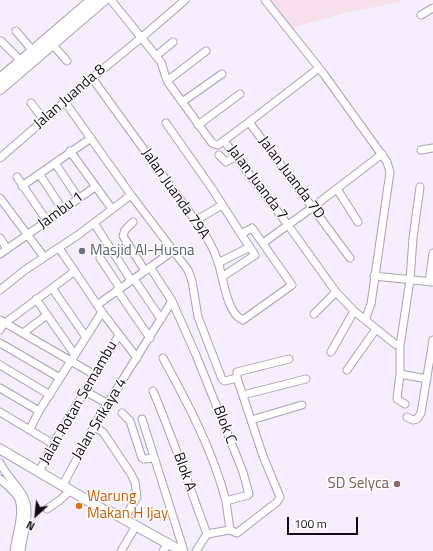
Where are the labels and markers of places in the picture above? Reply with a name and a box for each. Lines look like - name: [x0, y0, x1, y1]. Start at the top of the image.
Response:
- place label: Masjid Al-Husna: [90, 242, 195, 260]
- marker: Masjid Al-Husna: [77, 246, 87, 256]
- place label: SD Selyca: [328, 475, 389, 493]
- marker: SD Selyca: [392, 479, 402, 489]
- place label: Warung Makan H Ijay: [87, 488, 168, 523]
- marker: Warung Makan H Ijay: [74, 501, 84, 511]

